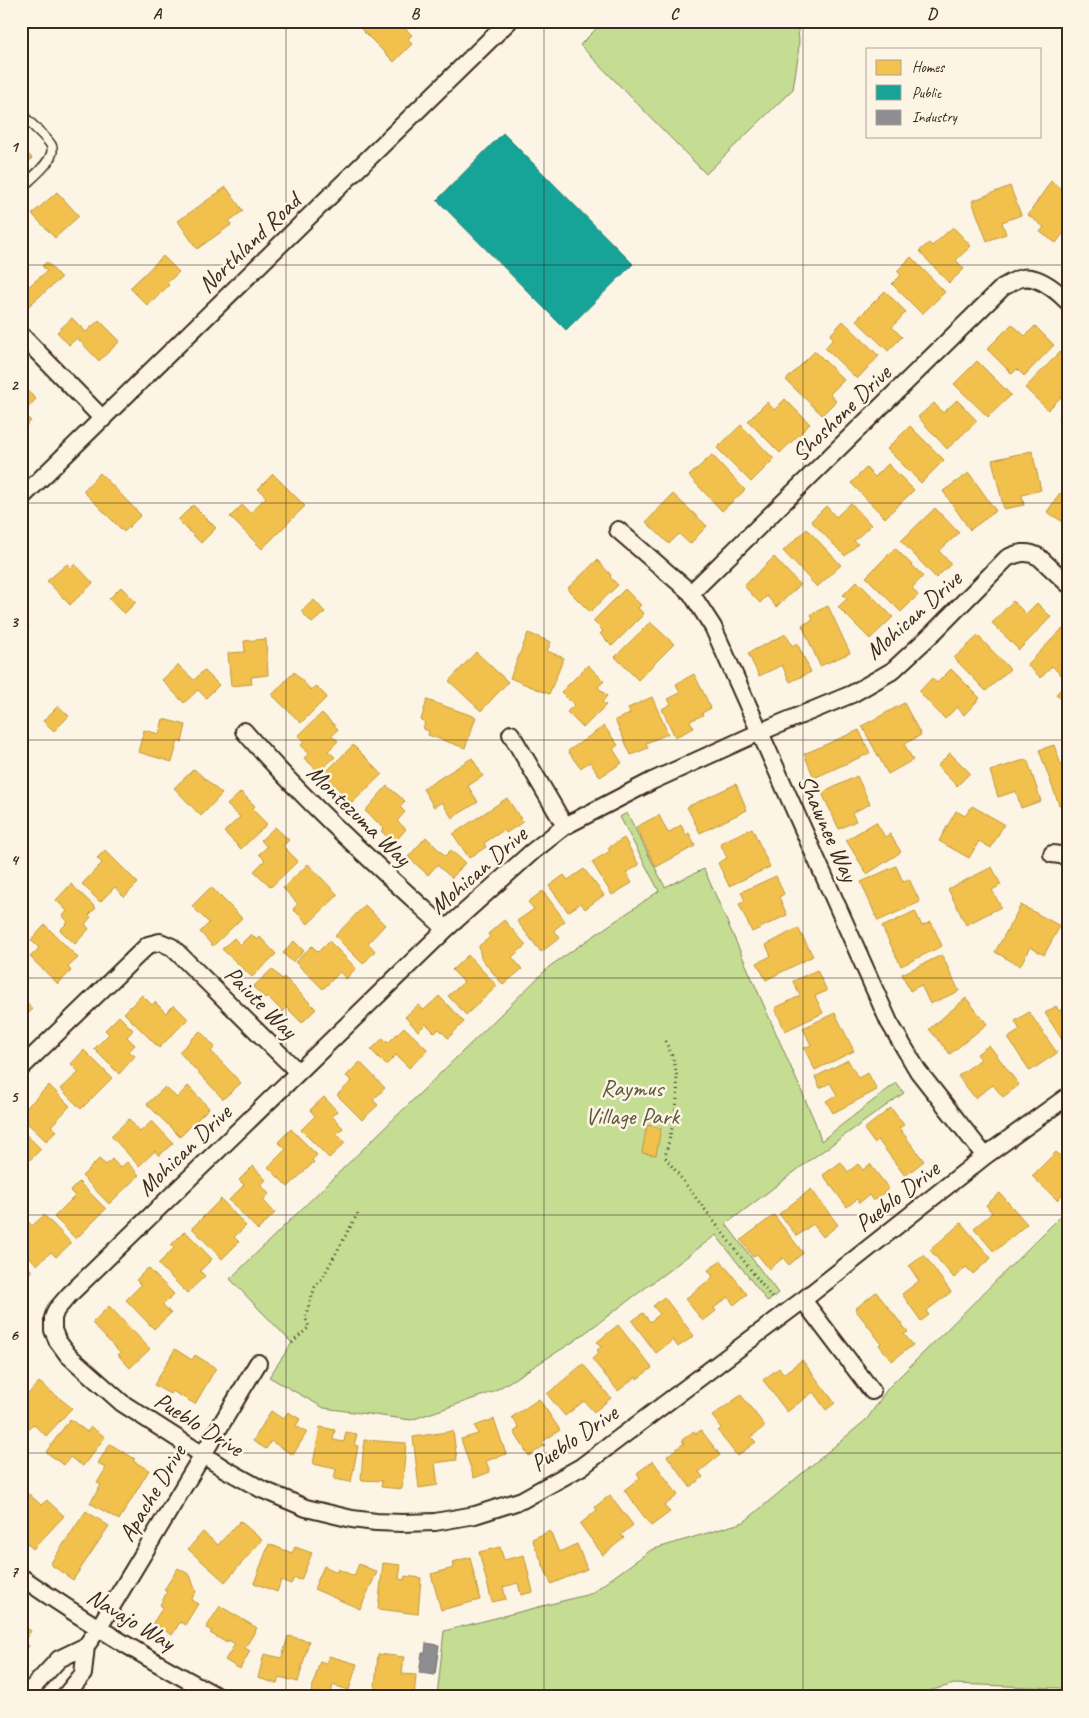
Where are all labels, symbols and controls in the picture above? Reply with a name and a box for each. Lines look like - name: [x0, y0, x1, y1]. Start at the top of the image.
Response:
- text: A: [153, 4, 163, 24]
- text: B: [411, 4, 421, 24]
- text: C: [670, 4, 680, 24]
- text: D: [927, 4, 938, 24]
- legend: [866, 48, 1042, 138]
- text: Homes: [912, 58, 946, 77]
- text: Public: [912, 84, 942, 103]
- text: Industry: [912, 108, 959, 127]
- text: 1: [10, 137, 19, 157]
- street label: Northland Road: [191, 184, 309, 299]
- street label: Shoshone Drive: [785, 357, 898, 468]
- text: 2: [10, 375, 19, 395]
- street label: Mohican Drive: [859, 562, 969, 666]
- text: 3: [10, 612, 19, 632]
- street label: Montezuma Way: [301, 758, 419, 873]
- street label: Shawnee Way: [791, 770, 866, 888]
- street label: Mohican Drive: [423, 818, 535, 920]
- text: 4: [10, 850, 19, 870]
- street label: Paiute Way: [218, 959, 305, 1046]
- park label: Raymus Village Park: [585, 1073, 681, 1131]
- text: 5: [11, 1087, 20, 1107]
- street label: Mohican Drive: [131, 1096, 239, 1202]
- street label: Pueblo Drive: [849, 1152, 947, 1238]
- text: 6: [10, 1325, 19, 1345]
- street label: Pueblo Drive: [149, 1385, 251, 1464]
- street label: Pueblo Drive: [525, 1397, 625, 1478]
- street label: Apache Drive: [111, 1437, 194, 1547]
- text: 7: [10, 1562, 19, 1582]
- street label: Navajo Way: [82, 1581, 182, 1658]

